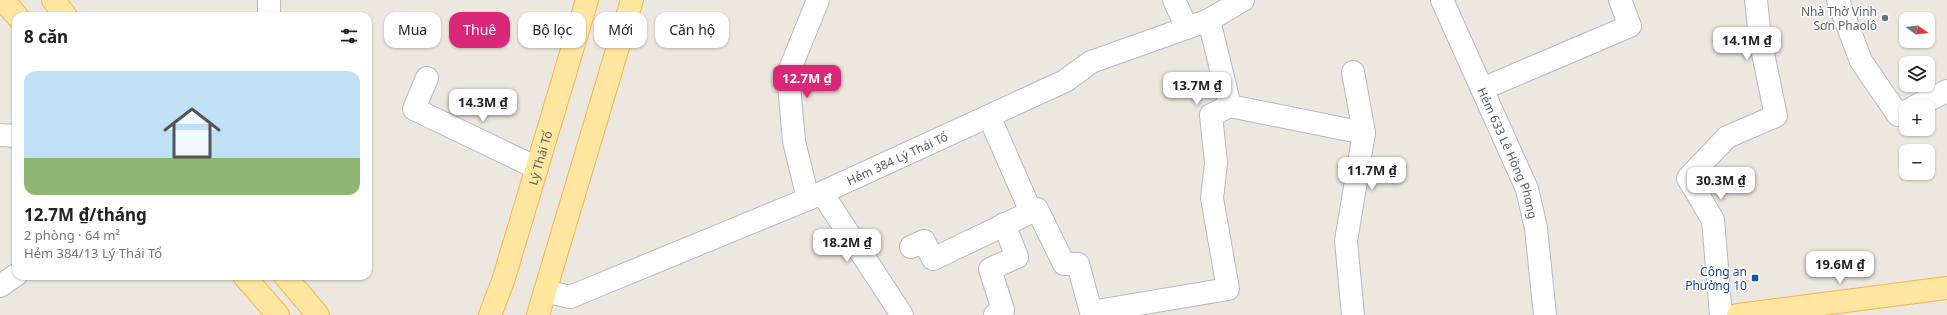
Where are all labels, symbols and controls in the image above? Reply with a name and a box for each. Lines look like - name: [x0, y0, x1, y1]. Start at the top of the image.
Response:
- place label: Nhà Thờ Vinh Sơn Phaolô: [1801, 3, 1877, 34]
- chip: Mua: [384, 12, 441, 48]
- chip: Thuê: [449, 12, 510, 48]
- chip: Bộ lọc: [518, 12, 586, 48]
- chip: Mới: [594, 12, 647, 48]
- chip: Căn hộ: [655, 12, 729, 48]
- north arrow: [1899, 12, 1935, 48]
- map controls: [1899, 12, 1935, 180]
- marker: Nhà Thờ Vinh Sơn Phaolô: [1880, 13, 1890, 23]
- text: 8 căn: [24, 25, 68, 48]
- icon: filters: [338, 25, 360, 47]
- pin: 14.1M ₫: [1710, 27, 1784, 61]
- text: 14.1M ₫: [1722, 31, 1772, 49]
- button: layers: [1899, 56, 1935, 92]
- pin: 12.7M ₫: [770, 65, 844, 99]
- text: 12.7M ₫: [782, 69, 832, 87]
- pin: 13.7M ₫: [1160, 72, 1234, 106]
- text: 13.7M ₫: [1172, 76, 1222, 94]
- street label: Hẻm 633 Lê Hồng Phong: [1474, 85, 1542, 220]
- pin: 14.3M ₫: [446, 89, 520, 123]
- text: 14.3M ₫: [458, 93, 508, 111]
- icon: home: [156, 97, 228, 169]
- button: +: [1899, 100, 1935, 136]
- street label: Hẻm 384 Lý Thái Tổ: [844, 128, 950, 189]
- street label: Lý Thái Tổ: [524, 129, 556, 187]
- button: −: [1899, 144, 1935, 180]
- pin: 11.7M ₫: [1335, 157, 1409, 191]
- text: 11.7M ₫: [1347, 161, 1397, 179]
- pin: 30.3M ₫: [1684, 167, 1758, 201]
- text: 30.3M ₫: [1696, 171, 1746, 189]
- text: 12.7M ₫/tháng: [24, 203, 147, 226]
- text: 2 phòng · 64 m²: [24, 226, 120, 244]
- pin: 18.2M ₫: [810, 229, 884, 263]
- text: 18.2M ₫: [822, 233, 872, 251]
- text: Hẻm 384/13 Lý Thái Tổ: [24, 244, 162, 262]
- pin: 19.6M ₫: [1803, 251, 1877, 285]
- text: 19.6M ₫: [1815, 255, 1865, 273]
- place label: Công an Phường 10: [1685, 263, 1747, 294]
- marker: Công an Phường 10: [1750, 273, 1760, 283]

